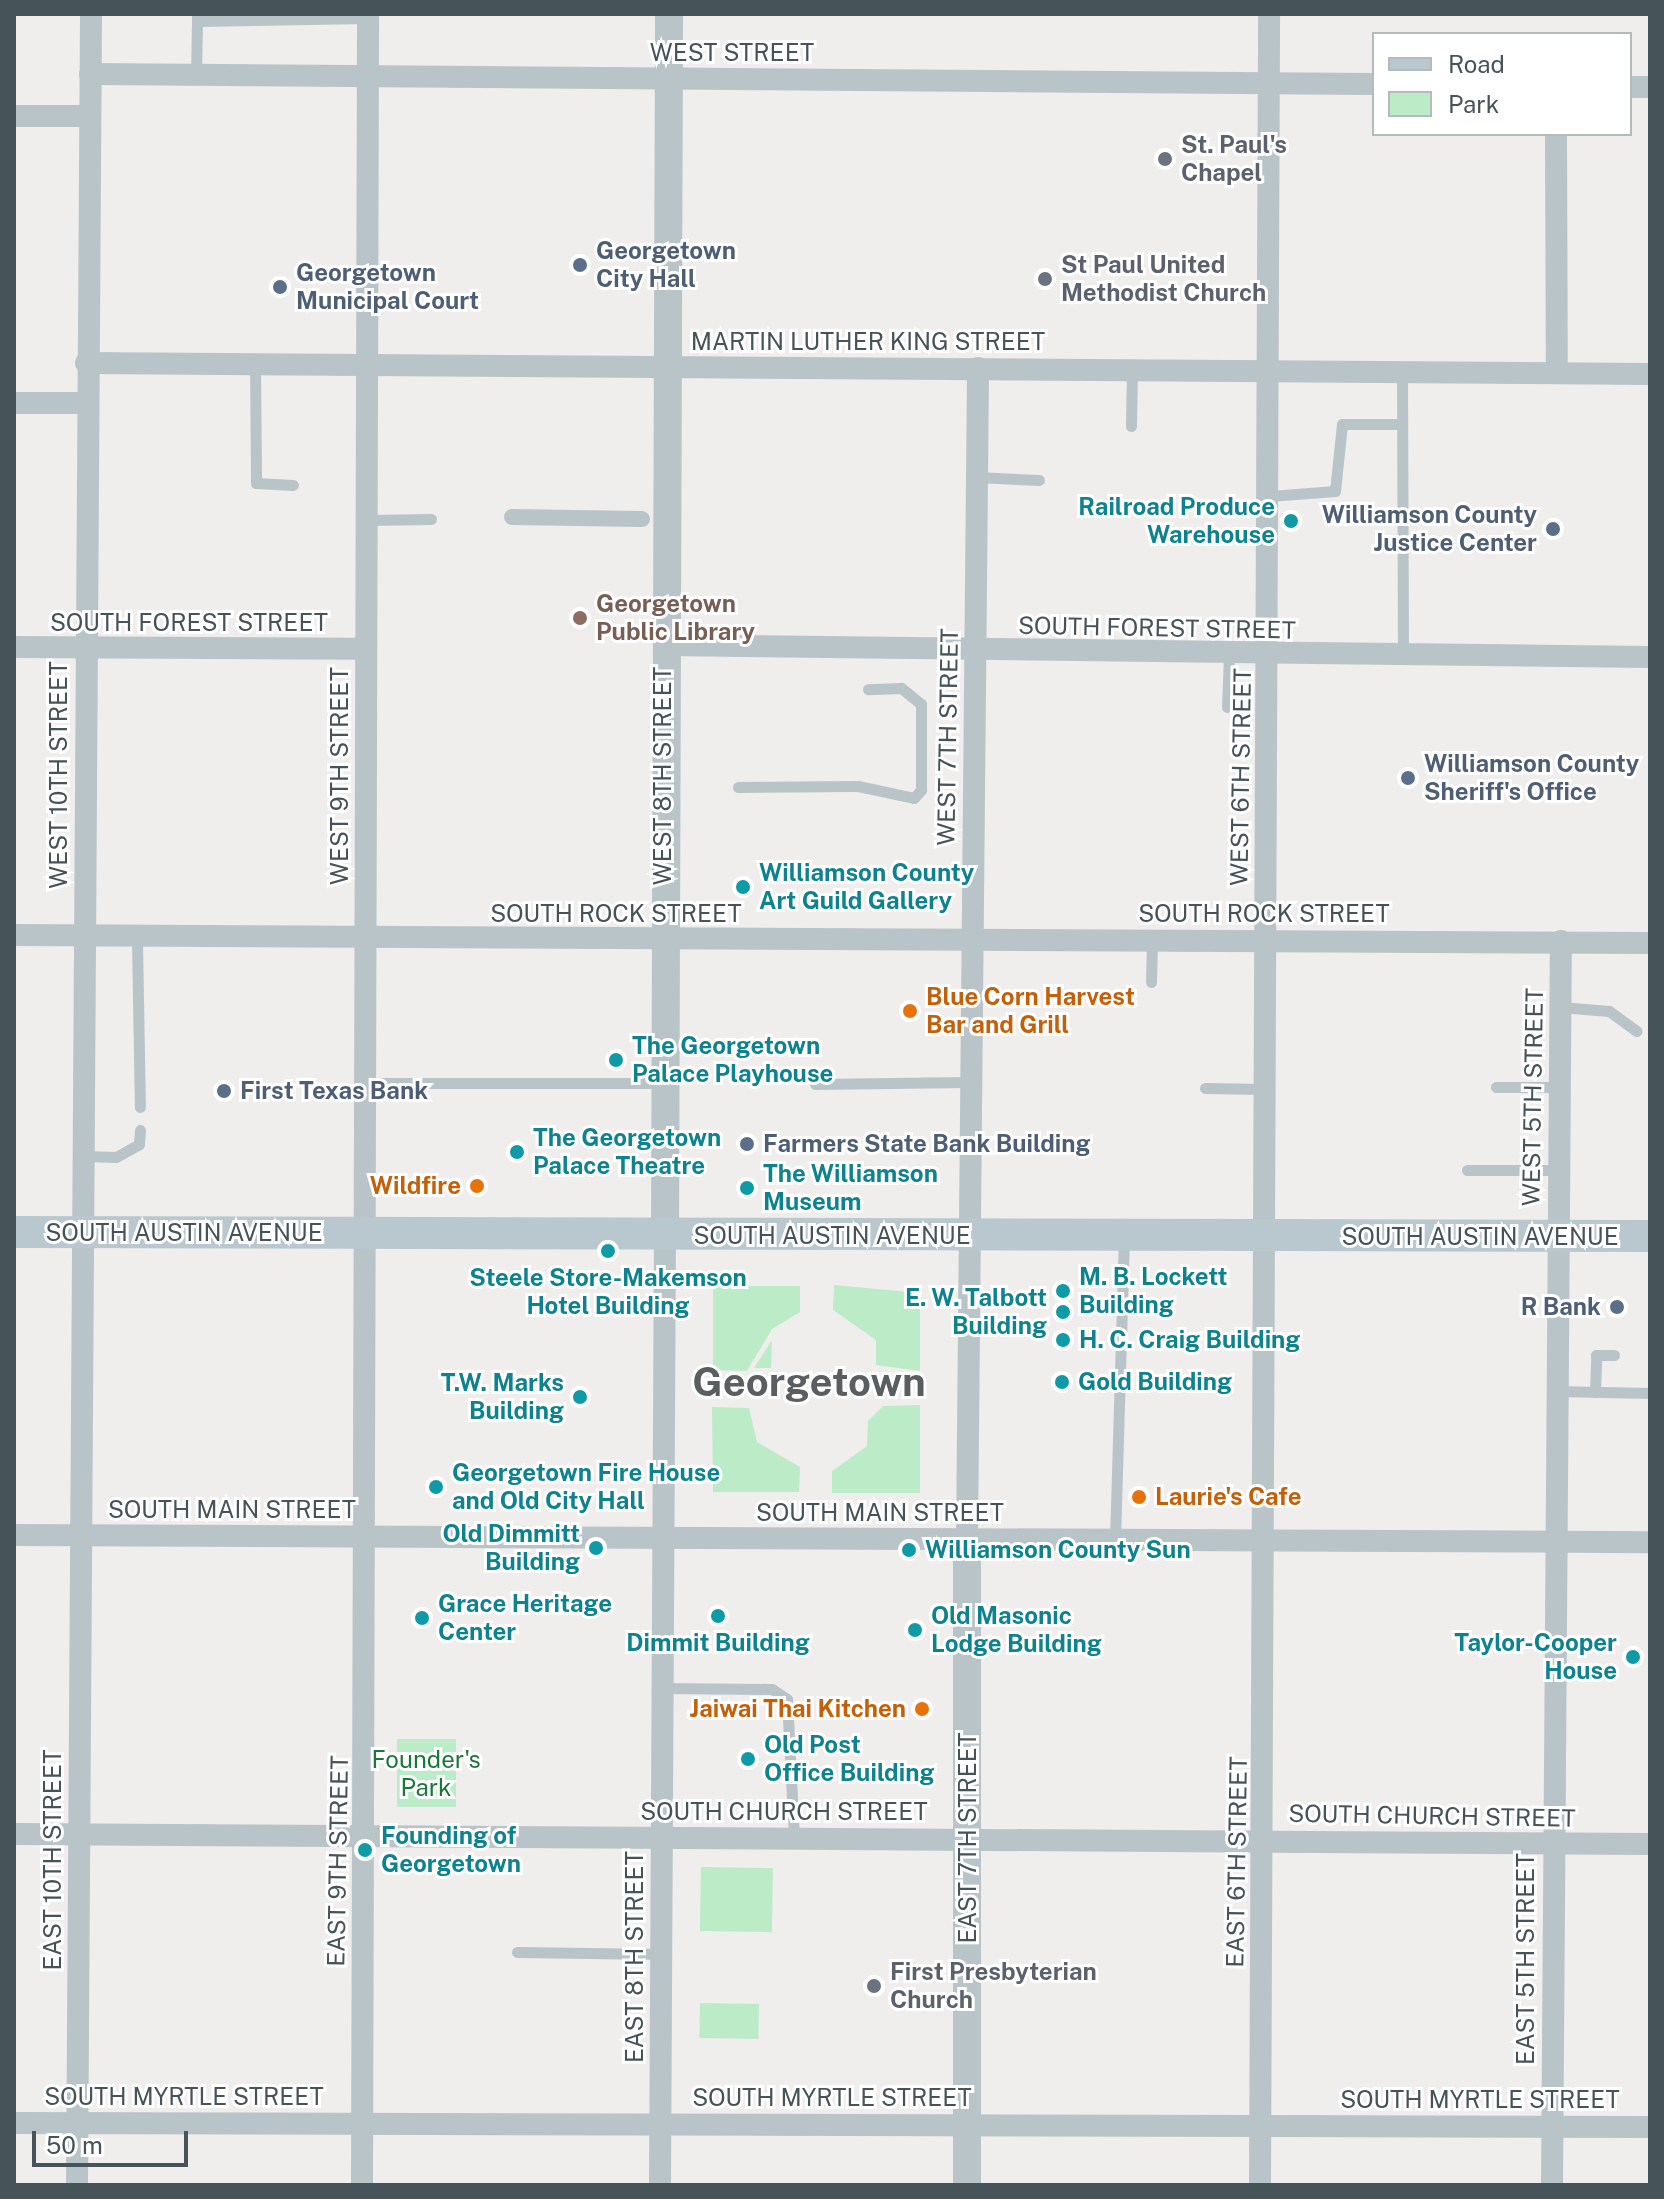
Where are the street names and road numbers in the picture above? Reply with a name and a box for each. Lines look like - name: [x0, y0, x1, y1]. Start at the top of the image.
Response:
- street label: WEST STREET: [650, 39, 814, 67]
- street label: MARTIN LUTHER KING STREET: [691, 328, 1045, 356]
- street label: SOUTH FOREST STREET: [50, 609, 328, 637]
- street label: SOUTH FOREST STREET: [1018, 611, 1296, 645]
- street label: WEST 7TH STREET: [932, 628, 964, 846]
- street label: WEST 10TH STREET: [45, 661, 73, 889]
- street label: WEST 9TH STREET: [326, 667, 354, 885]
- street label: WEST 8TH STREET: [649, 667, 677, 885]
- street label: WEST 6TH STREET: [1225, 668, 1257, 886]
- street label: SOUTH ROCK STREET: [490, 900, 742, 928]
- street label: SOUTH ROCK STREET: [1138, 900, 1390, 928]
- street label: WEST 5TH STREET: [1517, 988, 1549, 1206]
- street label: SOUTH AUSTIN AVENUE: [45, 1219, 323, 1247]
- street label: SOUTH AUSTIN AVENUE: [693, 1222, 971, 1250]
- street label: SOUTH AUSTIN AVENUE: [1341, 1223, 1619, 1251]
- street label: SOUTH MAIN STREET: [108, 1496, 356, 1524]
- street label: SOUTH MAIN STREET: [756, 1499, 1004, 1527]
- street label: EAST 7TH STREET: [954, 1733, 982, 1943]
- street label: EAST 10TH STREET: [39, 1750, 67, 1970]
- street label: EAST 9TH STREET: [322, 1755, 354, 1967]
- street label: EAST 6TH STREET: [1221, 1756, 1253, 1968]
- street label: SOUTH CHURCH STREET: [640, 1798, 928, 1826]
- street label: SOUTH CHURCH STREET: [1288, 1799, 1576, 1833]
- street label: EAST 8TH STREET: [621, 1851, 649, 2063]
- street label: EAST 5TH STREET: [1512, 1853, 1540, 2065]
- street label: SOUTH MYRTLE STREET: [44, 2083, 324, 2111]
- street label: SOUTH MYRTLE STREET: [692, 2084, 972, 2112]
- street label: SOUTH MYRTLE STREET: [1340, 2086, 1620, 2114]

